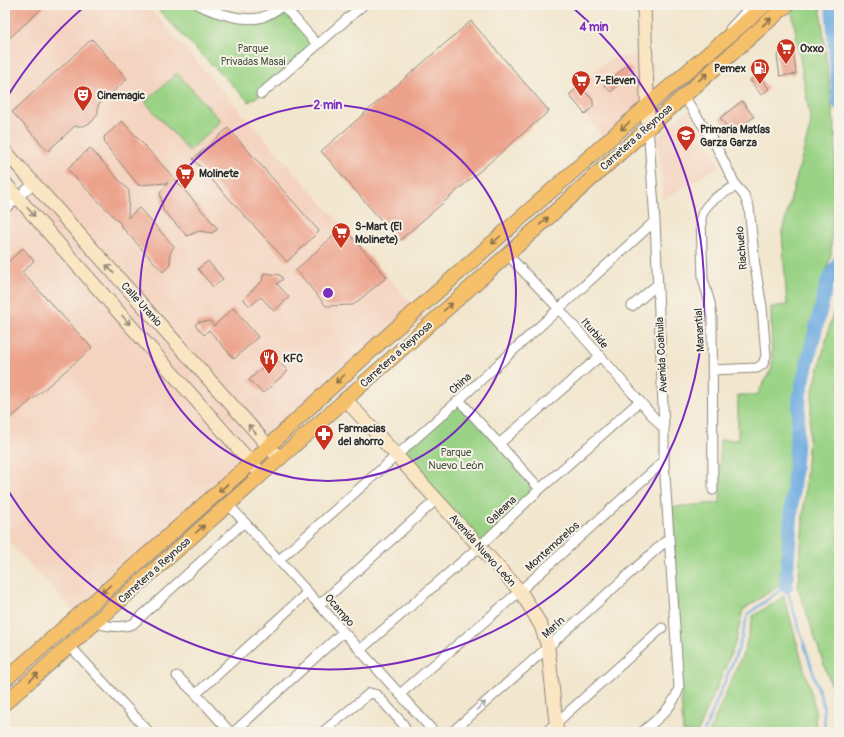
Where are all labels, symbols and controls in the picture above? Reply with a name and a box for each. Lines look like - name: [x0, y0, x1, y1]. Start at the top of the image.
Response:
- one-way arrow: [762, 17, 772, 27]
- text: 4 min: [578, 20, 609, 35]
- supermarket icon: Oxxo: [775, 37, 797, 65]
- park label: Parque Privadas Masai: [221, 42, 286, 68]
- place label: Oxxo: [800, 42, 824, 55]
- fuel station icon: Pemex: [749, 57, 771, 85]
- place label: Pemex: [714, 62, 746, 75]
- supermarket icon: 7-Eleven: [570, 69, 592, 97]
- one-way arrow: [698, 73, 709, 82]
- place label: 7-Eleven: [595, 74, 636, 87]
- theatre icon: Cinemagic: [72, 84, 94, 112]
- place label: Cinemagic: [97, 89, 146, 102]
- text: 2 min: [314, 98, 343, 113]
- street label: Carretera a Reynosa: [598, 102, 675, 173]
- one-way arrow: [620, 121, 630, 130]
- place label: Primaria Matías Garza Garza: [700, 123, 770, 149]
- school or university icon: Primaria Matías Garza Garza: [675, 124, 697, 152]
- supermarket icon: Molinete: [174, 162, 196, 190]
- place label: Molinete: [199, 167, 239, 180]
- one-way arrow: [26, 207, 35, 218]
- one-way arrow: [539, 216, 550, 225]
- place label: S-Mart (El Molinete): [355, 220, 402, 246]
- supermarket icon: S-Mart (El Molinete): [330, 221, 352, 249]
- street label: Riachuelo: [733, 226, 750, 270]
- one-way arrow: [491, 235, 501, 245]
- one-way arrow: [106, 264, 115, 274]
- street label: Calle Uranio: [118, 280, 165, 329]
- centre of rings: [321, 286, 335, 300]
- one-way arrow: [442, 303, 453, 312]
- street label: Manantial: [692, 308, 707, 352]
- one-way arrow: [121, 315, 130, 325]
- street label: Iturbide: [578, 316, 611, 351]
- street label: Avenida Coahuila: [653, 317, 670, 393]
- street label: Carretera a Reynosa: [358, 319, 435, 390]
- restaurant icon: KFC: [258, 347, 280, 375]
- place label: KFC: [283, 352, 303, 365]
- street label: China: [447, 370, 474, 397]
- one-way arrow: [335, 374, 345, 384]
- place label: Farmacias del ahorro: [338, 422, 386, 448]
- pharmacy icon: Farmacias del ahorro: [313, 423, 335, 451]
- one-way arrow: [248, 424, 257, 434]
- park label: Parque Nuevo León: [428, 446, 484, 472]
- one-way arrow: [218, 483, 228, 492]
- street label: Galeana: [484, 493, 519, 528]
- street label: Avenida Nuevo León: [447, 511, 519, 589]
- street label: Montemorelos: [523, 519, 582, 574]
- one-way arrow: [195, 525, 205, 534]
- street label: Carretera a Reynosa: [116, 535, 193, 606]
- one-way arrow: [101, 585, 112, 594]
- street label: Ocampo: [322, 592, 357, 629]
- street label: Marín: [539, 614, 567, 641]
- one-way arrow: [29, 673, 39, 682]
- one-way arrow: [476, 702, 486, 711]

